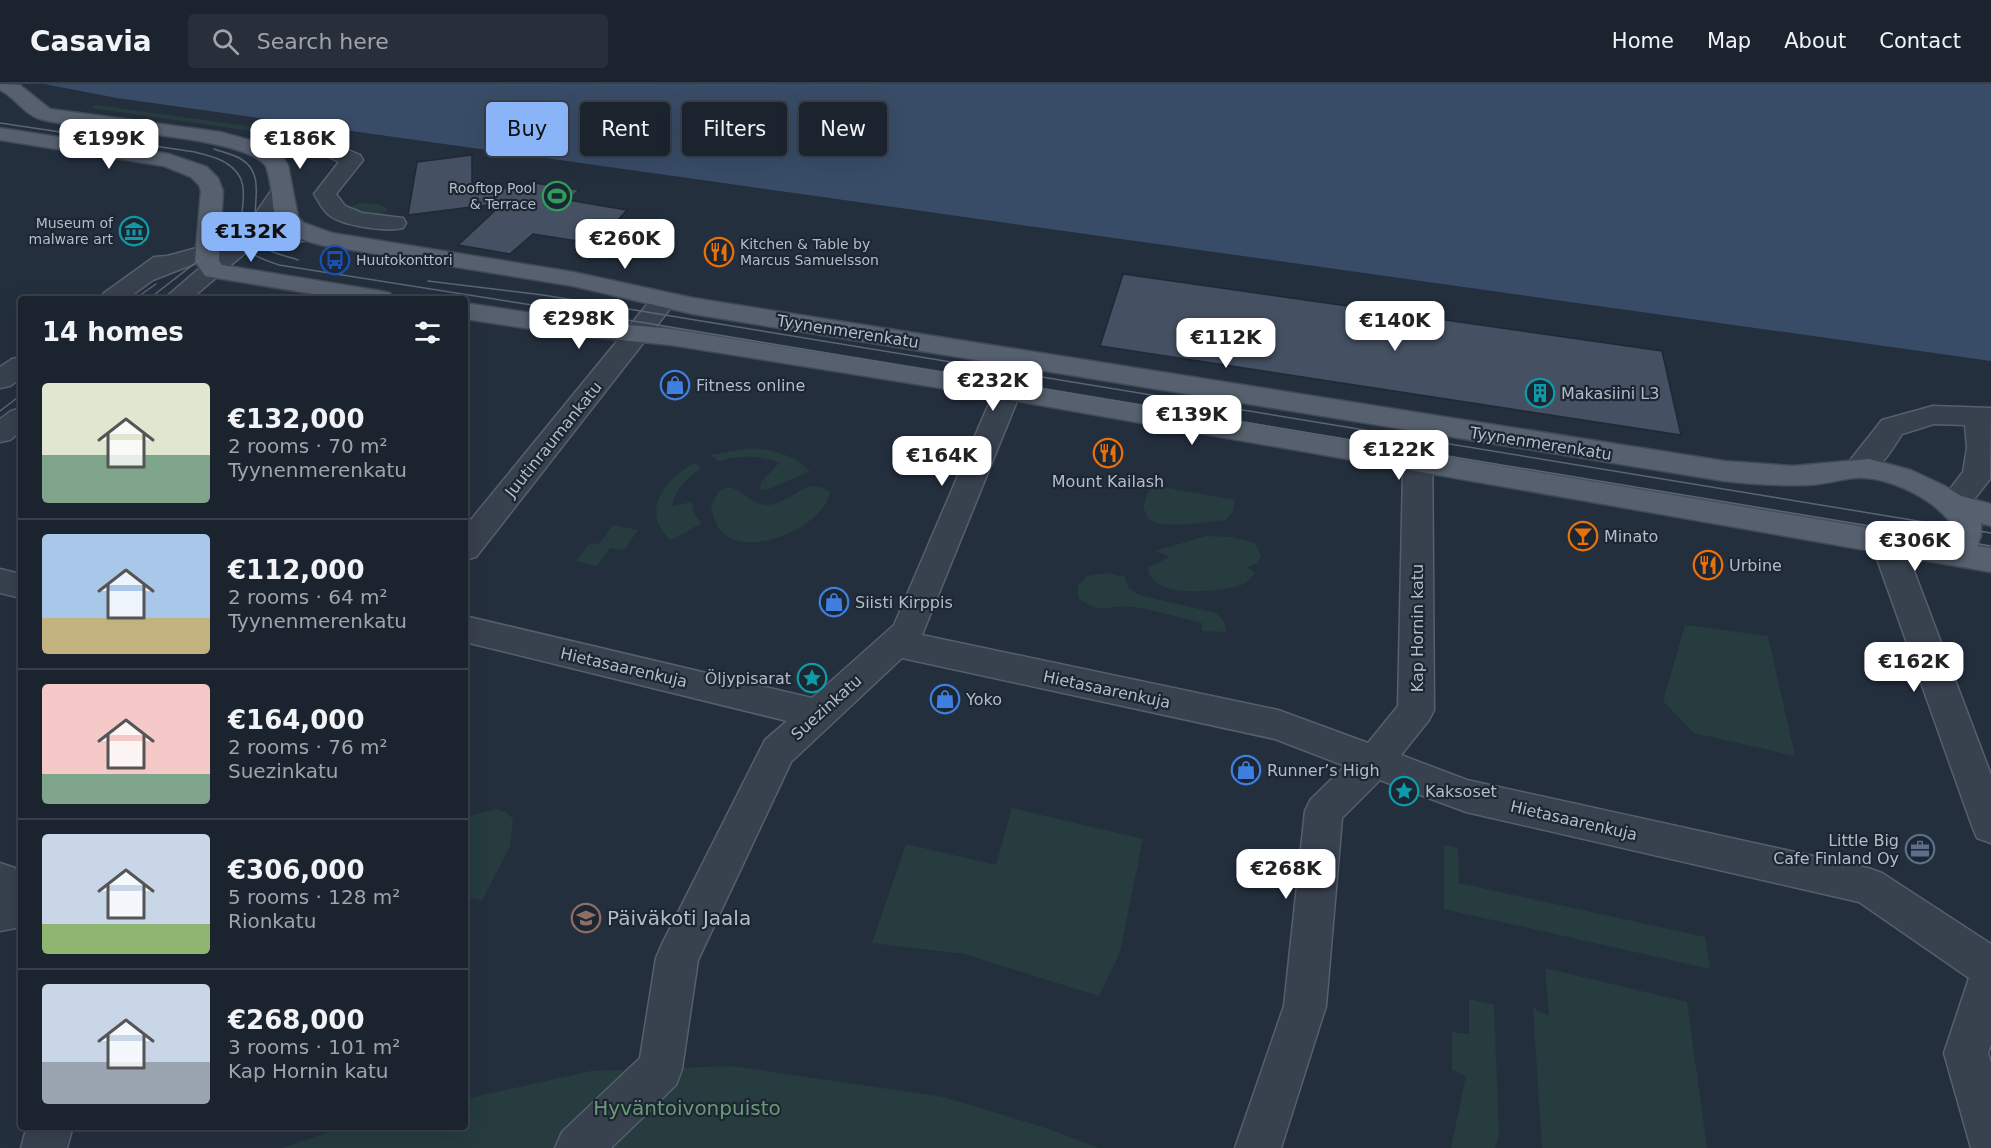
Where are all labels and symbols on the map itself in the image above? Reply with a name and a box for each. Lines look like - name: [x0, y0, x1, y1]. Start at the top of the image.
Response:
- pin: €199K: [67, 119, 151, 170]
- pin: €186K: [258, 119, 342, 170]
- place label: Rooftop Pool & Terrace: [449, 180, 536, 212]
- sports icon: Rooftop Pool & Terrace: [541, 180, 573, 212]
- pin: €132K: [209, 212, 293, 263]
- place label: Museum of malware art: [29, 215, 114, 247]
- museum icon: Museum of malware art: [118, 215, 150, 247]
- pin: €260K: [583, 219, 667, 270]
- restaurant icon: Kitchen & Table by Marcus Samuelsson: [703, 236, 735, 268]
- place label: Kitchen & Table by Marcus Samuelsson: [740, 236, 879, 268]
- bus stop icon: Huutokonttori: [319, 244, 351, 276]
- place label: Huutokonttori: [356, 252, 453, 268]
- pin: €298K: [537, 299, 621, 350]
- pin: €140K: [1353, 301, 1437, 352]
- street label: Tyynenmerenkatu: [775, 311, 920, 352]
- pin: €112K: [1184, 318, 1268, 369]
- pin: €232K: [951, 361, 1035, 412]
- shop icon: Fitness online: [659, 369, 691, 401]
- place label: Fitness online: [696, 376, 805, 395]
- building icon: Makasiini L3: [1524, 377, 1556, 409]
- street label: Juutinraumankatu: [500, 378, 606, 502]
- place label: Makasiini L3: [1561, 384, 1659, 403]
- pin: €139K: [1150, 395, 1234, 446]
- street label: Tyynenmerenkatu: [1468, 423, 1613, 464]
- pin: €122K: [1357, 430, 1441, 481]
- pin: €164K: [900, 436, 984, 487]
- restaurant icon: Mount Kailash: [1092, 437, 1124, 469]
- place label: Mount Kailash: [1052, 472, 1164, 491]
- bar icon: Minato: [1567, 520, 1599, 552]
- pin: €306K: [1873, 521, 1957, 572]
- place label: Minato: [1604, 527, 1658, 546]
- restaurant icon: Urbine: [1692, 549, 1724, 581]
- place label: Urbine: [1729, 556, 1782, 575]
- street label: Kap Hornin katu: [1408, 564, 1427, 692]
- shop icon: Siisti Kirppis: [818, 586, 850, 618]
- place label: Siisti Kirppis: [855, 593, 953, 612]
- pin: €162K: [1872, 642, 1956, 693]
- street label: Hietasaarenkuja: [559, 644, 689, 691]
- place icon: Öljypisarat: [796, 662, 828, 694]
- street label: Hietasaarenkuja: [1041, 667, 1172, 712]
- place label: Öljypisarat: [705, 669, 791, 688]
- street label: Suezinkatu: [787, 671, 866, 744]
- shop icon: Yoko: [929, 683, 961, 715]
- place label: Yoko: [965, 690, 1002, 709]
- shop icon: Runner’s High: [1230, 754, 1262, 786]
- place label: Runner’s High: [1267, 761, 1380, 780]
- place icon: Kaksoset: [1388, 775, 1420, 807]
- place label: Kaksoset: [1425, 782, 1497, 801]
- street label: Hietasaarenkuja: [1509, 797, 1639, 844]
- place label: Little Big Cafe Finland Oy: [1773, 831, 1899, 868]
- office icon: Little Big Cafe Finland Oy: [1904, 833, 1936, 865]
- pin: €268K: [1244, 849, 1328, 900]
- school or university icon: Päiväkoti Jaala: [570, 902, 602, 934]
- place label: Päiväkoti Jaala: [607, 906, 751, 930]
- park label: Hyväntoivonpuisto: [593, 1096, 781, 1120]

